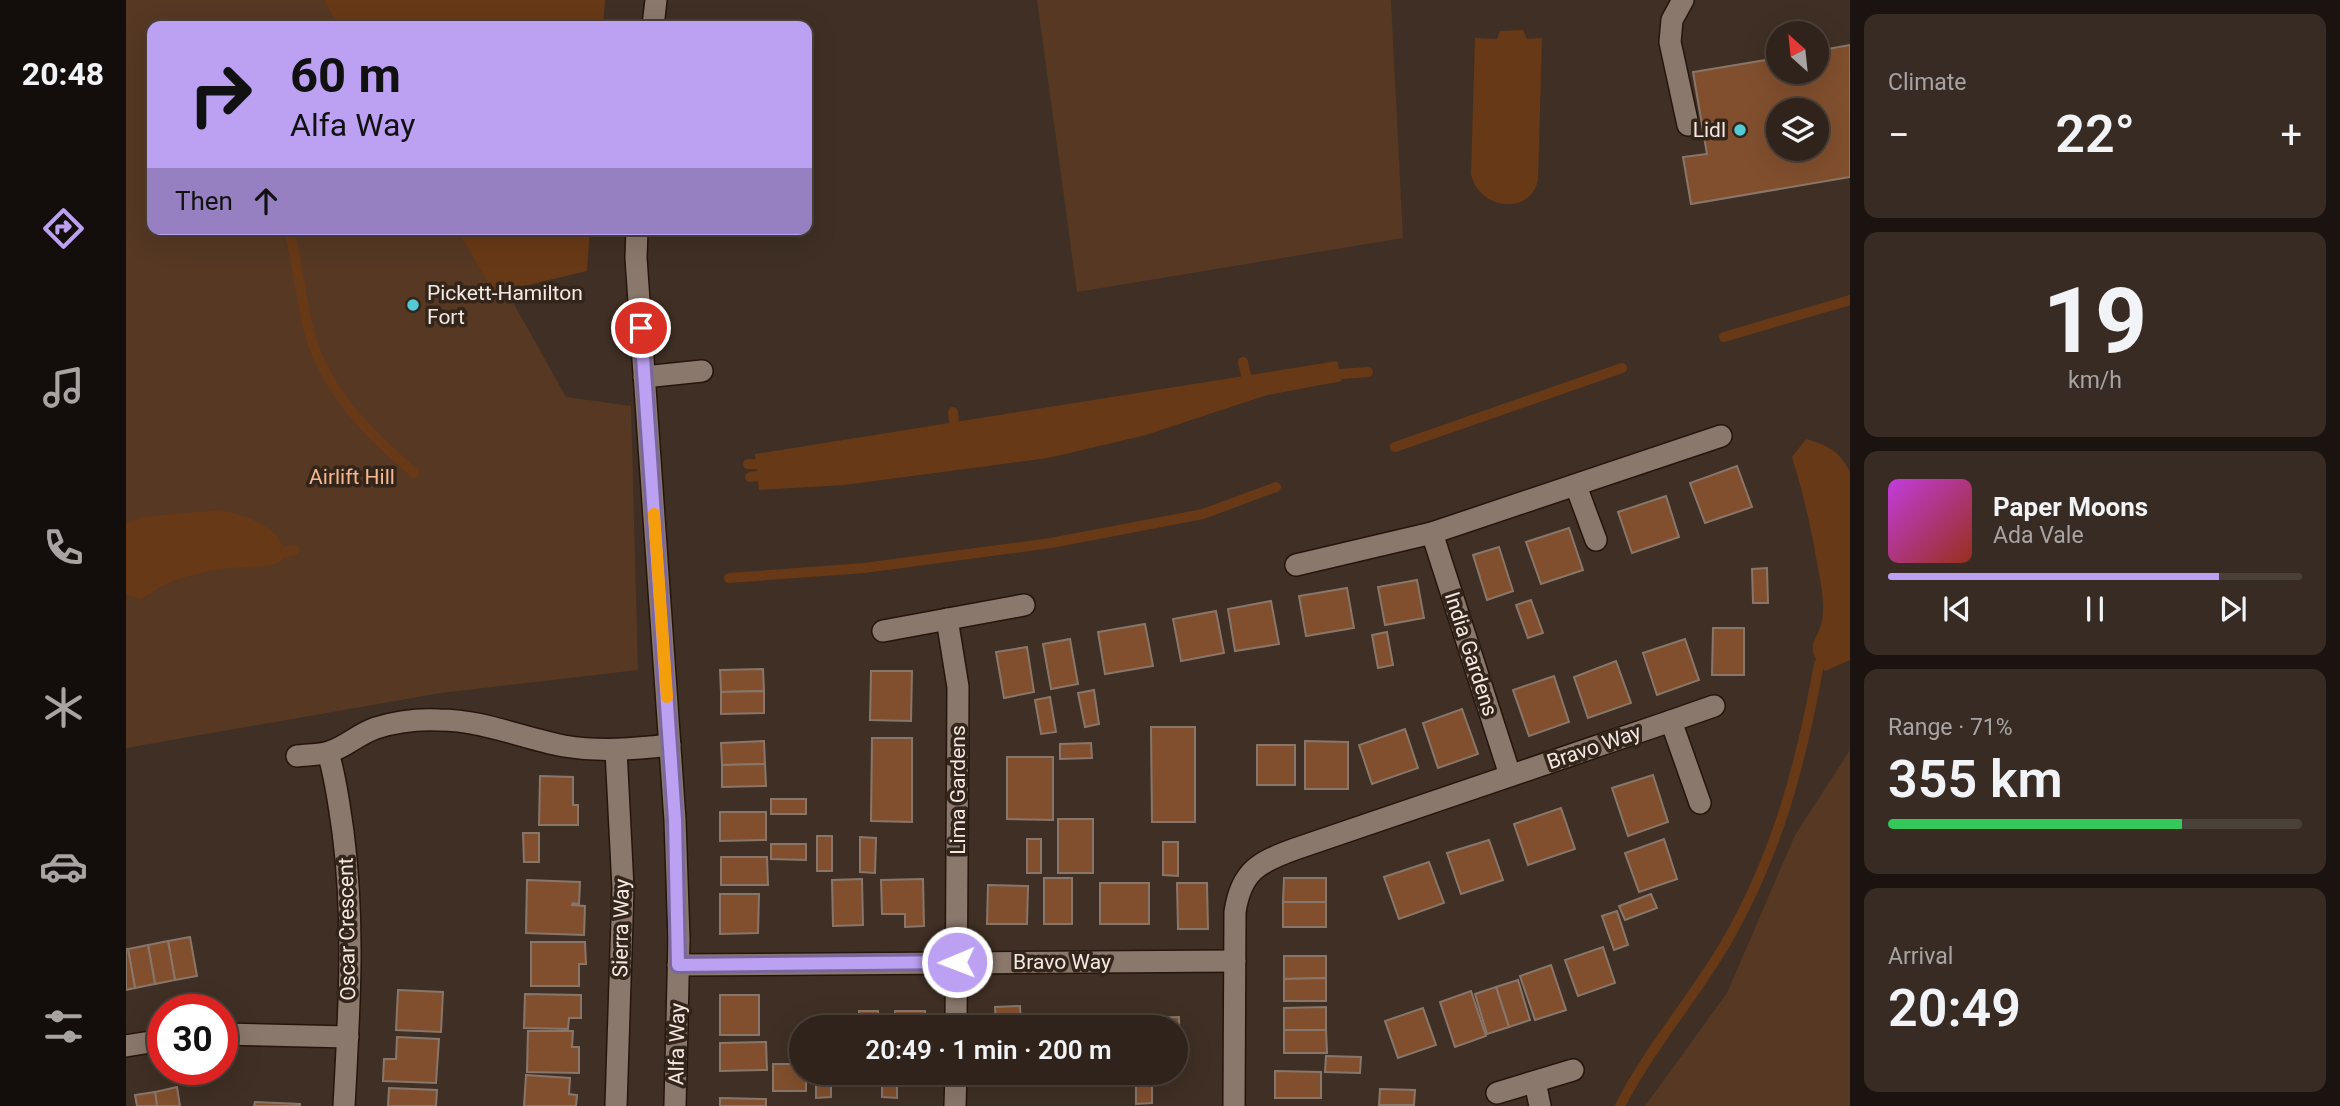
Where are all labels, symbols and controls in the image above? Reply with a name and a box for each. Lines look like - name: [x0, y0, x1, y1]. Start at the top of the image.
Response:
- north arrow: [1766, 21, 1829, 84]
- map controls: [1766, 21, 1829, 161]
- text: 60 m: [290, 47, 401, 104]
- icon: right: [175, 49, 266, 140]
- text: 20:48: [22, 55, 104, 93]
- text: Climate: [1888, 69, 1967, 96]
- button: layers: [1766, 98, 1829, 161]
- text: 22°: [2055, 104, 2135, 165]
- text: Alfa Way: [290, 106, 415, 144]
- text: −: [1888, 113, 1910, 157]
- text: +: [2280, 113, 2302, 157]
- place label: Lidl: [1693, 118, 1726, 142]
- marker: Lidl: [1732, 122, 1748, 138]
- icon: ahead: [247, 182, 285, 220]
- text: Then: [175, 186, 233, 216]
- icon: directions: [39, 204, 88, 253]
- text: 19: [2043, 268, 2147, 374]
- place label: Pickett-Hamilton Fort: [427, 281, 583, 329]
- marker: Pickett-Hamilton Fort: [405, 297, 421, 313]
- pin: [611, 298, 671, 358]
- icon: arrive: [622, 309, 660, 347]
- icon: music: [39, 363, 88, 412]
- text: km/h: [2068, 367, 2122, 394]
- park label: Airlift Hill: [309, 465, 395, 489]
- text: Paper Moons: [1993, 492, 2148, 522]
- text: Ada Vale: [1993, 522, 2084, 549]
- icon: phone: [39, 523, 88, 572]
- street label: India Gardens: [1440, 589, 1502, 719]
- icon: previous: [1938, 590, 1976, 628]
- icon: pause: [2076, 590, 2114, 628]
- icon: next: [2214, 590, 2252, 628]
- icon: climate: [39, 683, 88, 732]
- text: Range · 71%: [1888, 714, 2013, 741]
- street label: Bravo Way: [1544, 720, 1644, 774]
- street label: Lima Gardens: [946, 725, 970, 855]
- text: 355 km: [1888, 749, 2063, 810]
- icon: car: [39, 842, 88, 891]
- street label: Oscar Crescent: [334, 857, 360, 1001]
- street label: Sierra Way: [608, 878, 634, 978]
- position arrow: [920, 925, 994, 999]
- text: Arrival: [1888, 943, 1953, 970]
- street label: Bravo Way: [1013, 950, 1111, 974]
- text: 20:49: [1888, 978, 2021, 1039]
- speed limit sign: 30: [147, 994, 238, 1085]
- icon: filters: [39, 1002, 88, 1051]
- street label: Alfa Way: [664, 1003, 690, 1085]
- text: 20:49 · 1 min · 200 m: [865, 1035, 1112, 1065]

